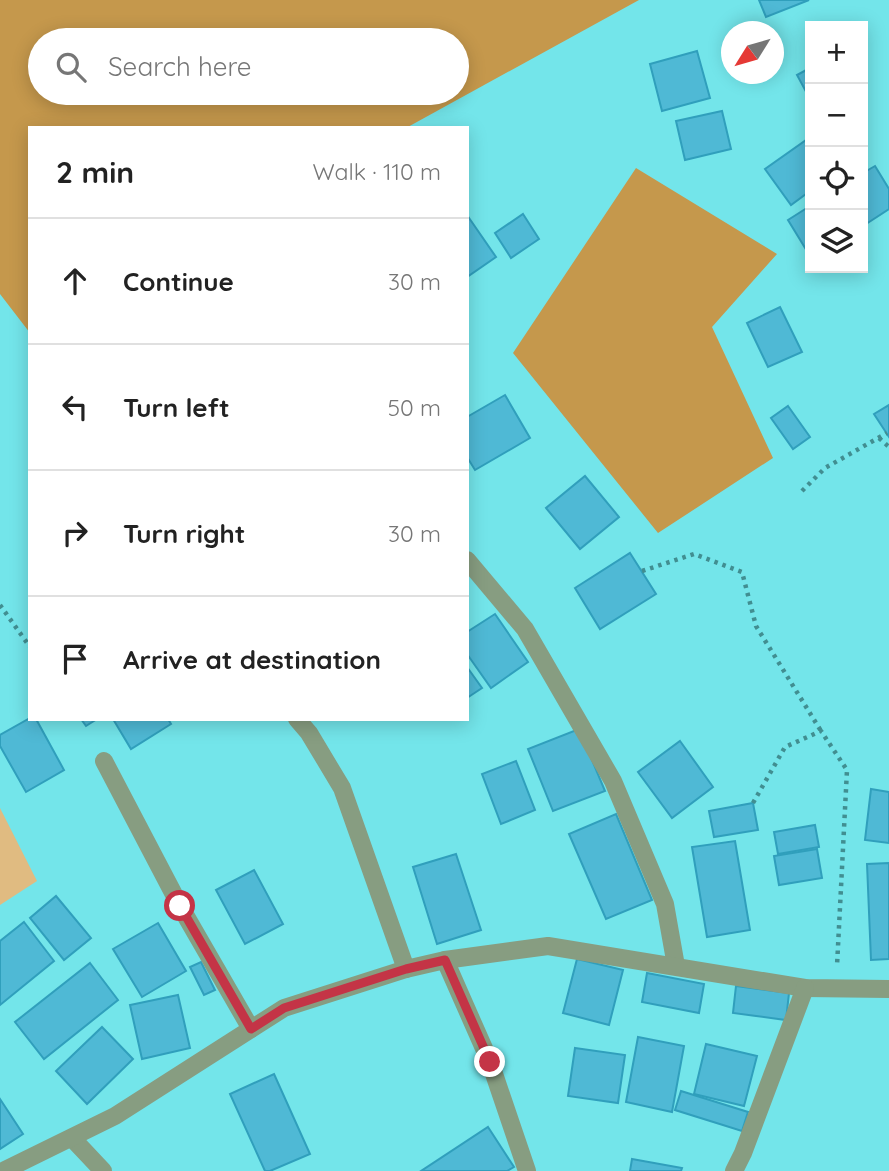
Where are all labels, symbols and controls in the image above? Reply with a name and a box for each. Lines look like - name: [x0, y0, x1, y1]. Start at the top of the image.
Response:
- north arrow: [721, 21, 784, 84]
- map controls: [805, 21, 868, 273]
- button: +: [805, 21, 868, 84]
- search box: [28, 28, 469, 105]
- icon: search: [52, 48, 90, 86]
- text: Search here: [108, 50, 252, 83]
- button: −: [805, 84, 868, 147]
- button: locate: [805, 147, 868, 210]
- text: 2 min: [56, 153, 134, 191]
- text: Walk · 110 m: [312, 157, 441, 186]
- button: layers: [805, 210, 868, 273]
- icon: ahead: [56, 262, 94, 300]
- text: Continue: [123, 265, 234, 298]
- text: 30 m: [388, 267, 441, 296]
- icon: left: [56, 388, 94, 426]
- text: Turn left: [123, 391, 230, 424]
- text: 50 m: [388, 393, 441, 422]
- icon: right: [56, 514, 94, 552]
- text: Turn right: [123, 517, 245, 550]
- text: 30 m: [388, 519, 441, 548]
- icon: arrive: [56, 640, 94, 678]
- text: Arrive at destination: [123, 643, 381, 676]
- route start: [164, 890, 195, 921]
- route end: [474, 1046, 505, 1077]

